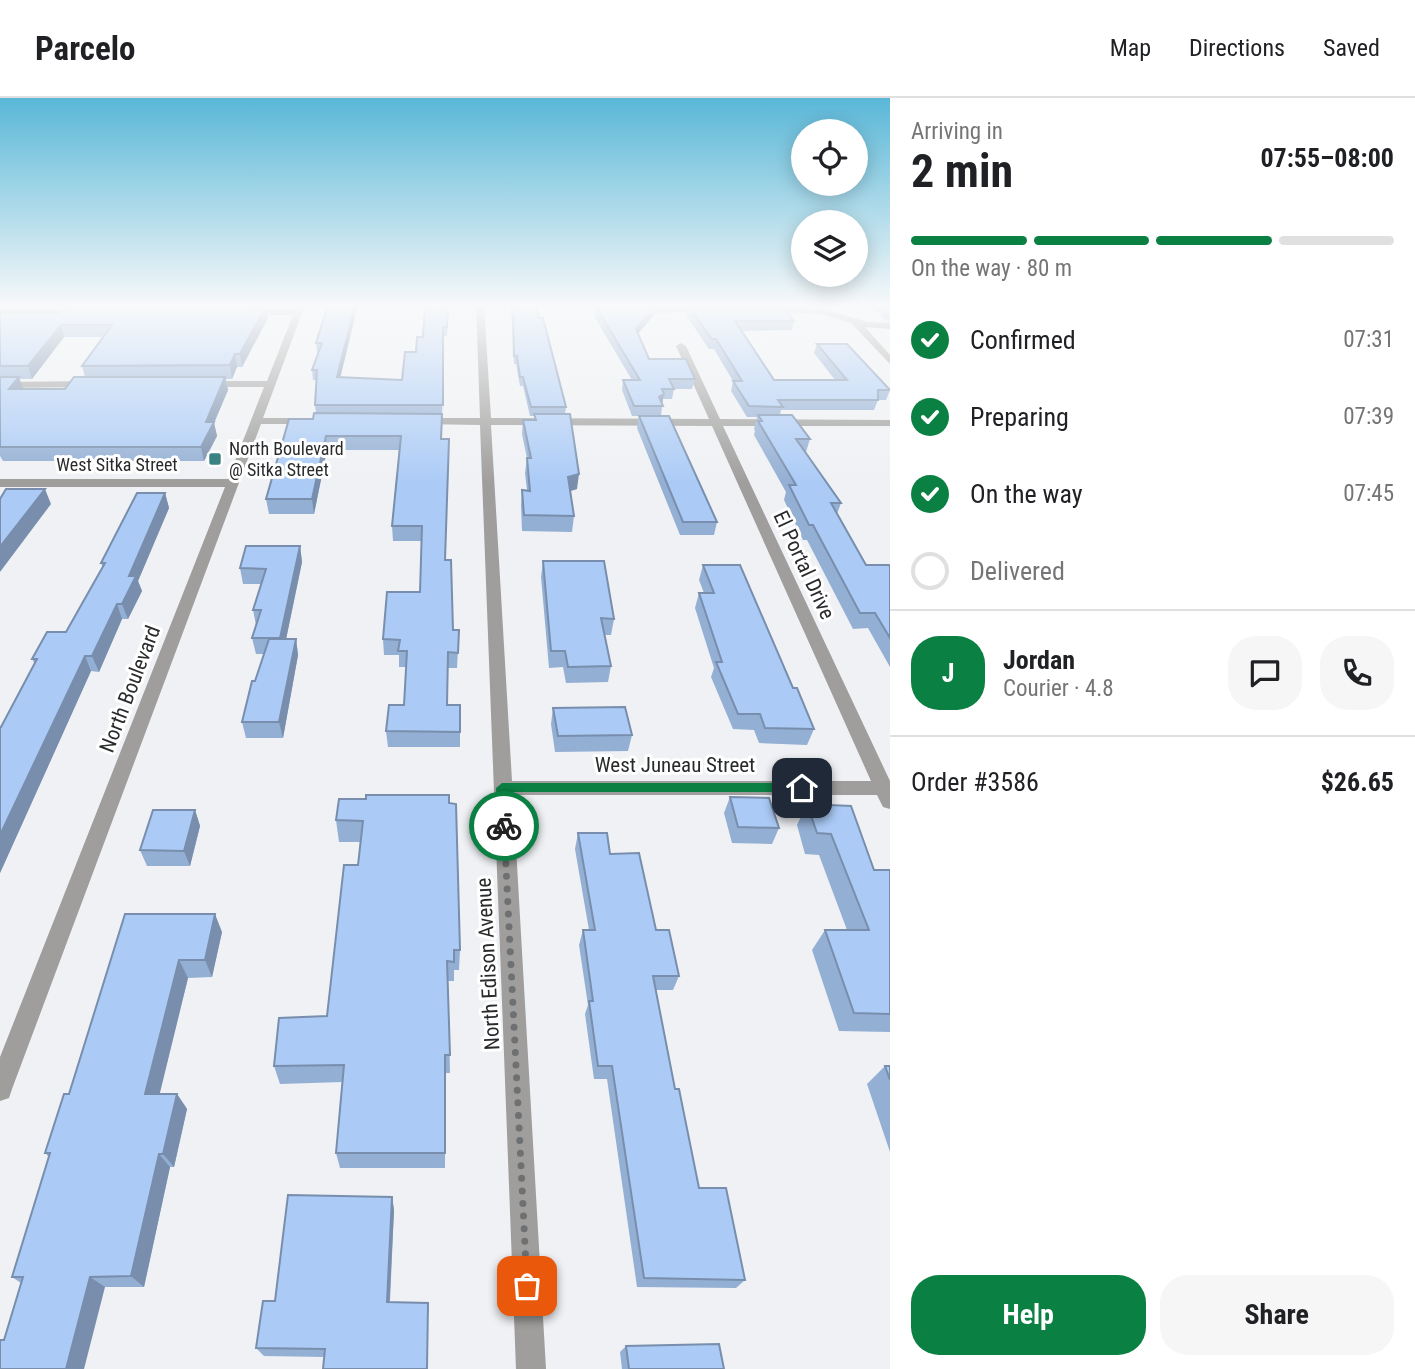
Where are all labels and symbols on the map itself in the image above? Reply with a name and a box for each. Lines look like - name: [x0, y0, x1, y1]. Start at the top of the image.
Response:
- place label: North Boulevard @ Sitka Street: [229, 438, 344, 480]
- marker: North Boulevard @ Sitka Street: [207, 451, 223, 467]
- street label: West Sitka Street: [56, 454, 178, 475]
- street label: El Portal Drive: [768, 507, 840, 623]
- street label: North Boulevard: [95, 622, 165, 756]
- street label: West Juneau Street: [595, 753, 755, 777]
- pin: [772, 758, 832, 818]
- courier: [469, 791, 539, 861]
- street label: North Edison Avenue: [471, 877, 505, 1051]
- pin: [497, 1256, 557, 1316]

